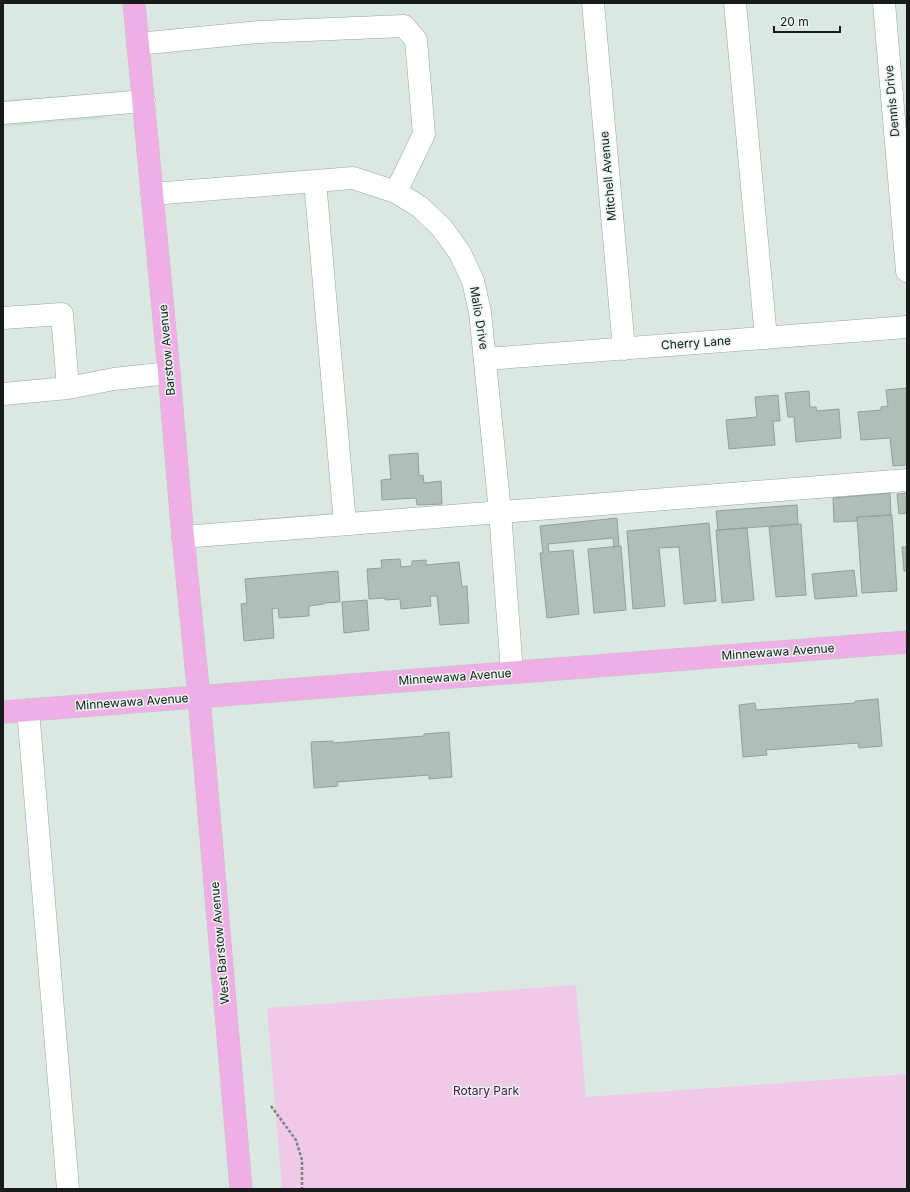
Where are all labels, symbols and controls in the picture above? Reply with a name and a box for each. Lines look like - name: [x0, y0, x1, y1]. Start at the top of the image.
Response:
- scale bar: [774, 8, 840, 34]
- text: 20 m: [780, 14, 809, 29]
- street label: Dennis Drive: [881, 64, 902, 138]
- street label: Mitchell Avenue: [596, 131, 619, 221]
- street label: Malio Drive: [467, 285, 492, 351]
- street label: Barstow Avenue: [155, 304, 178, 396]
- street label: Cherry Lane: [661, 333, 731, 352]
- street label: Minnewawa Avenue: [721, 640, 835, 663]
- street label: Minnewawa Avenue: [398, 665, 512, 688]
- street label: Minnewawa Avenue: [75, 690, 189, 713]
- street label: West Barstow Avenue: [207, 881, 232, 1005]
- park label: Rotary Park: [453, 1083, 519, 1098]

